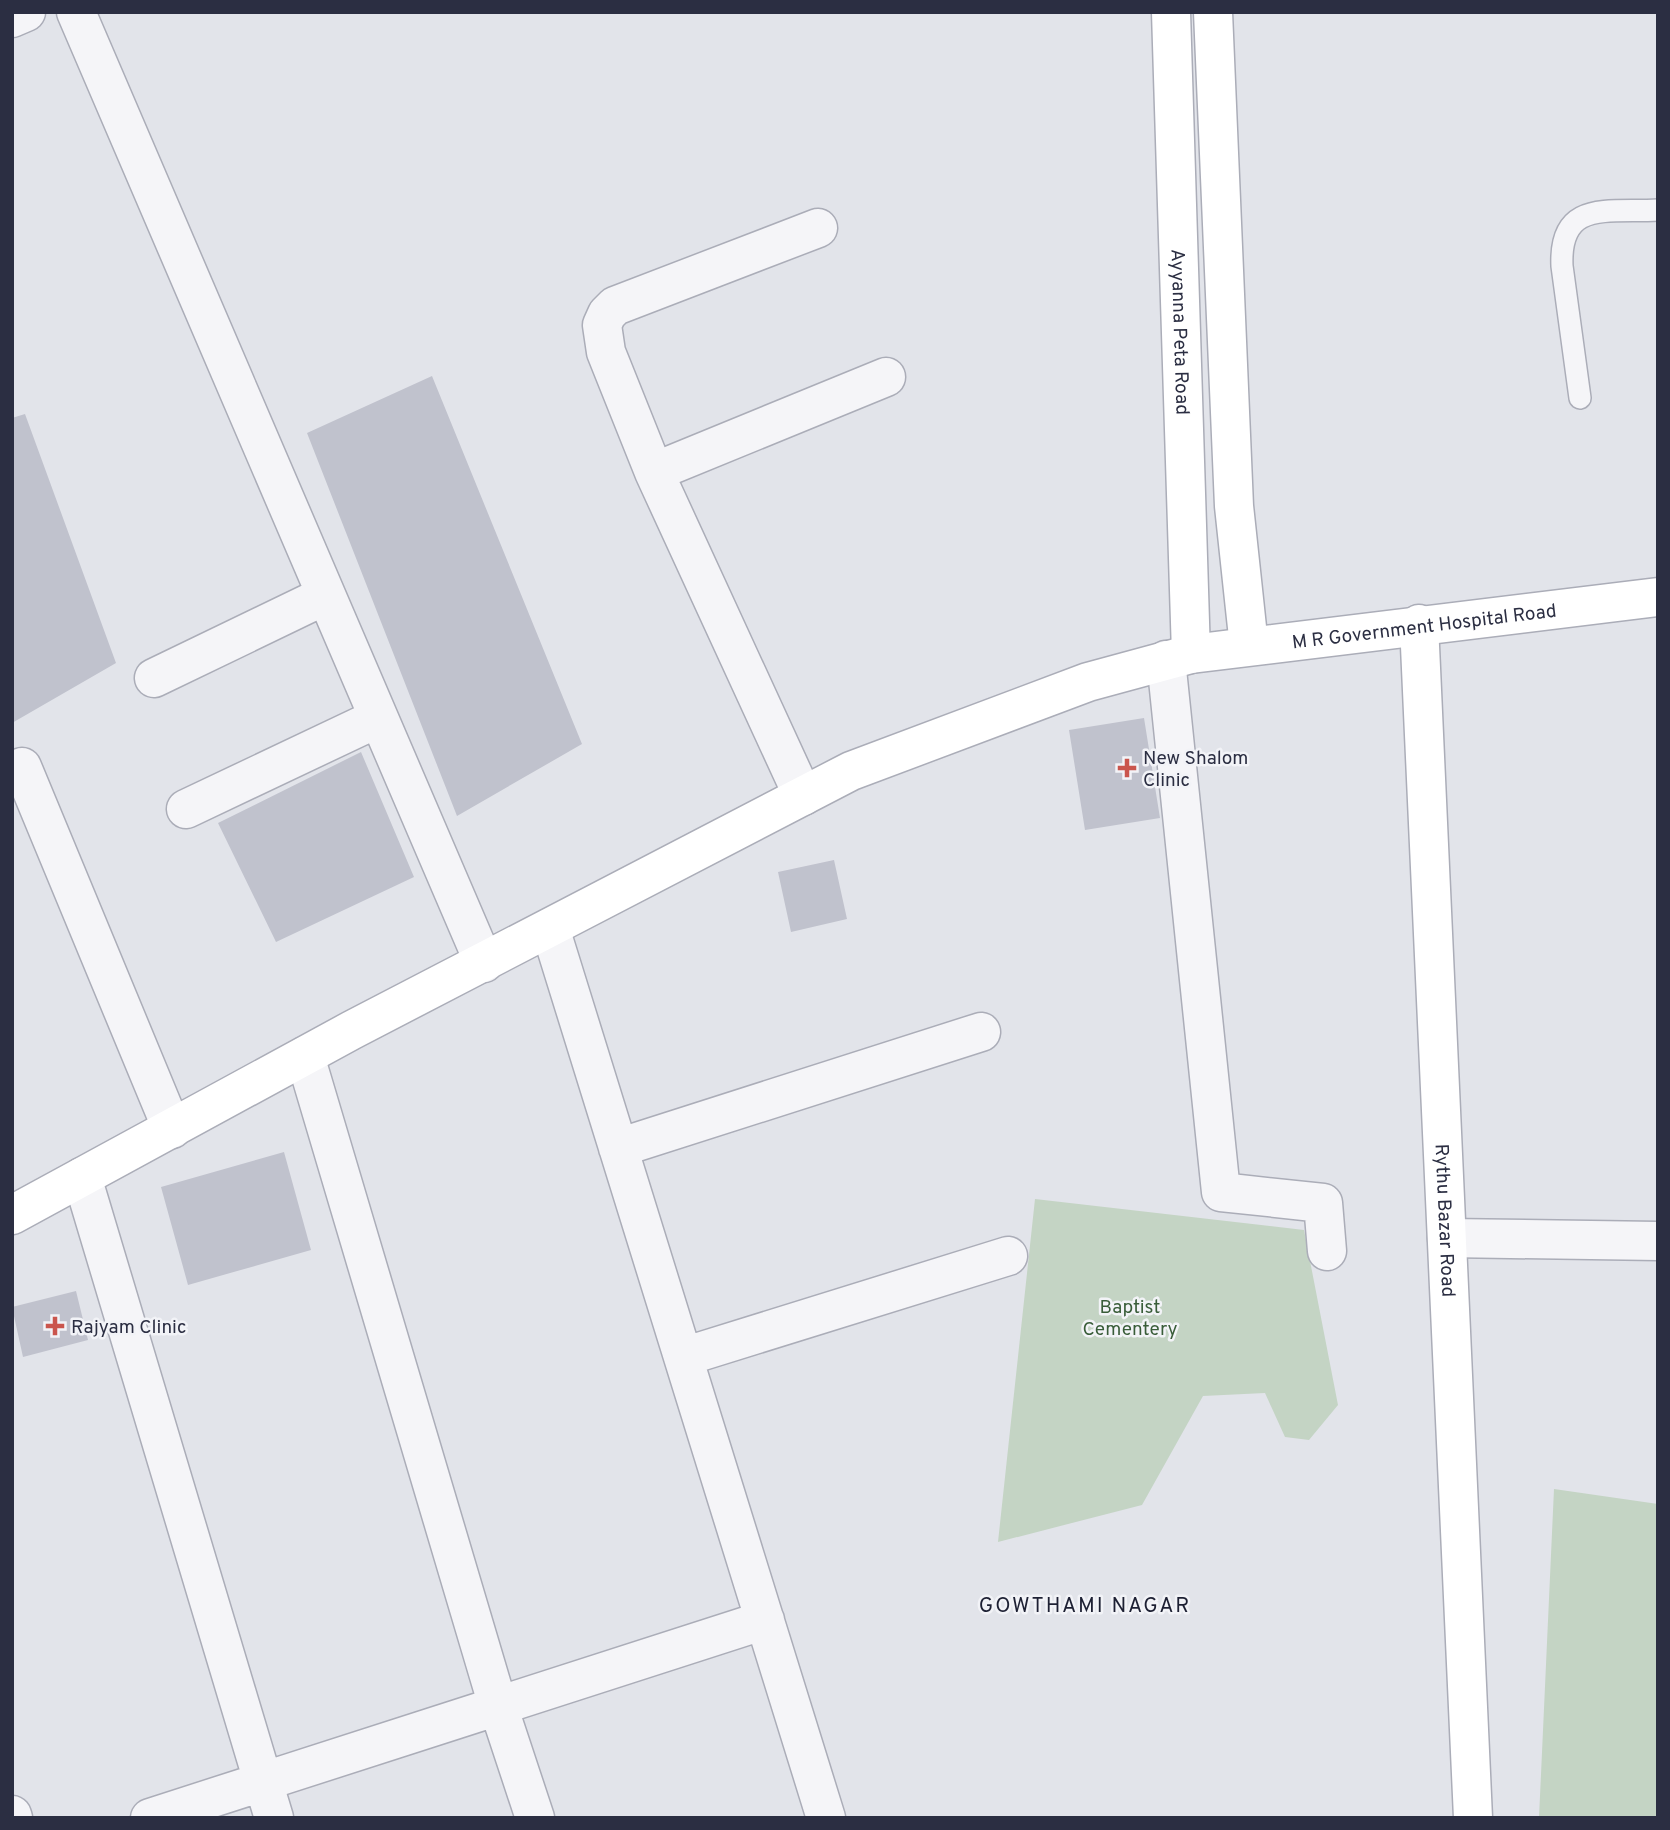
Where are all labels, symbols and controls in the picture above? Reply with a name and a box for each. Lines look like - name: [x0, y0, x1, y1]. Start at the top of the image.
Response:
- street label: Ayyanna Peta Road: [1164, 248, 1194, 415]
- street label: M R Government Hospital Road: [1291, 599, 1558, 656]
- place label: New Shalom Clinic: [1143, 747, 1248, 793]
- marker: New Shalom Clinic: [1117, 758, 1137, 778]
- street label: Rythu Bazar Road: [1429, 1143, 1459, 1298]
- park label: Baptist Cementery: [1082, 1296, 1178, 1342]
- marker: Rajyam Clinic: [45, 1316, 65, 1336]
- place label: Rajyam Clinic: [71, 1316, 186, 1340]
- district label: GOWTHAMI NAGAR: [979, 1593, 1191, 1620]

